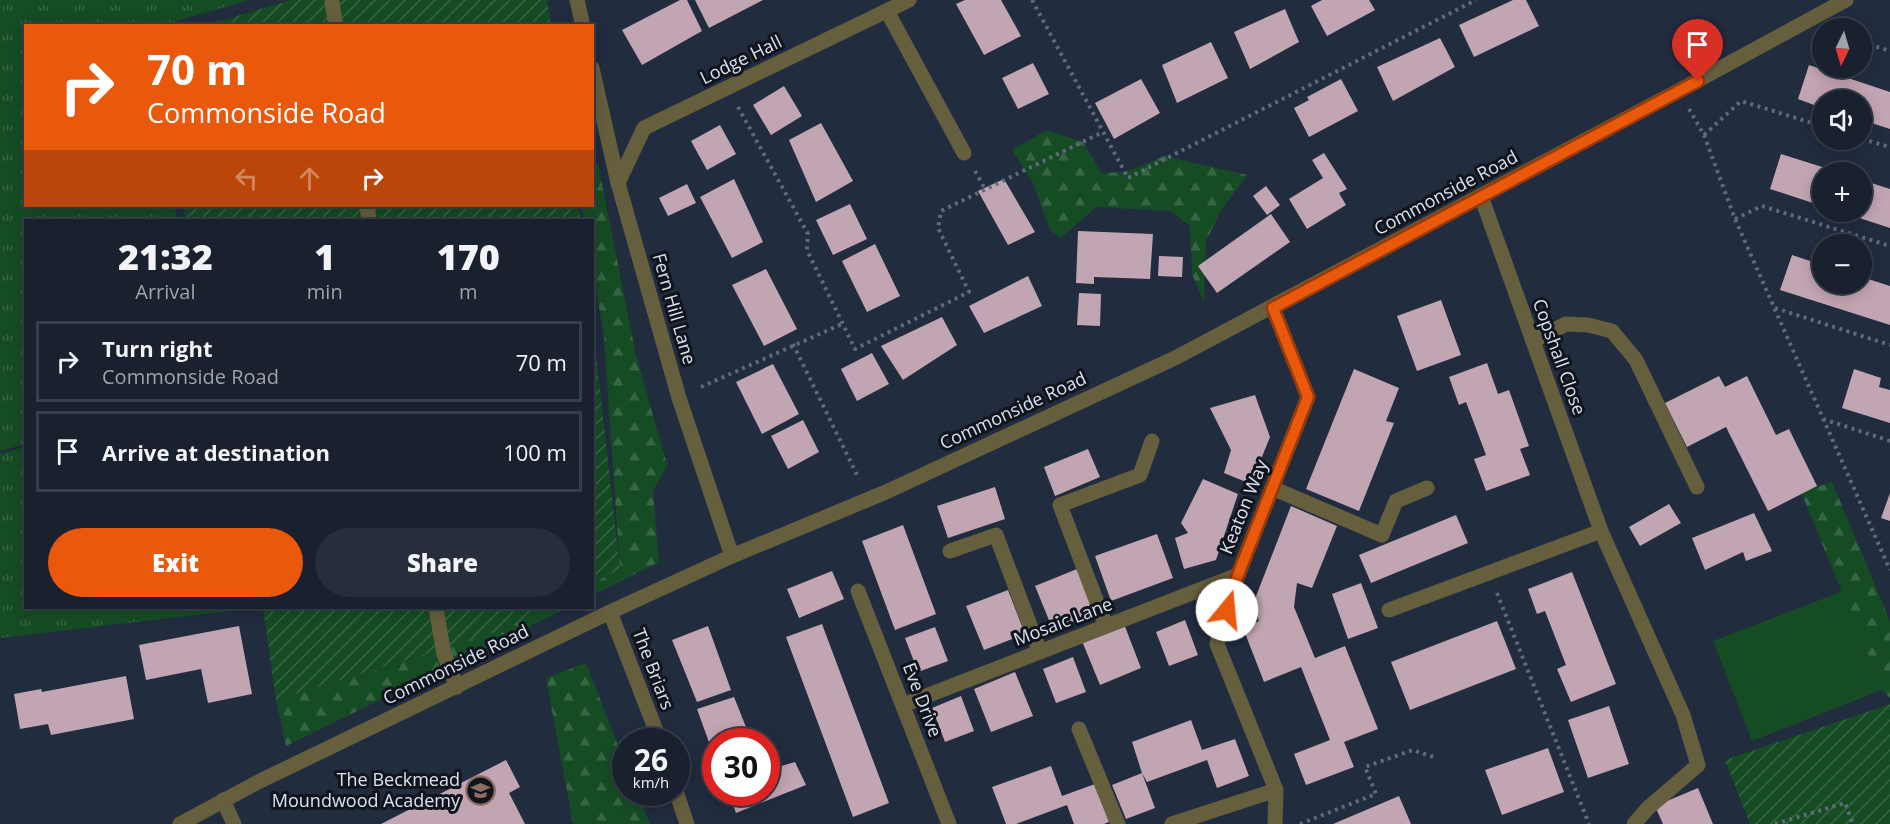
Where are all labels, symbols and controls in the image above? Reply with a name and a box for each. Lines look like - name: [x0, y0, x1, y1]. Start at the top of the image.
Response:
- north arrow: [1812, 18, 1872, 78]
- map controls: [1812, 18, 1872, 294]
- pin: [1672, 19, 1723, 81]
- icon: arrive: [1681, 28, 1714, 61]
- street label: Lodge Hall: [696, 29, 785, 89]
- text: 70 m: [147, 40, 247, 97]
- icon: right: [48, 48, 126, 126]
- button: sound: [1812, 90, 1872, 150]
- text: Commonside Road: [147, 94, 386, 131]
- street label: Commonside Road: [1370, 144, 1521, 240]
- icon: left: [230, 162, 263, 195]
- icon: ahead: [293, 162, 326, 195]
- icon: right: [356, 162, 389, 195]
- button: +: [1812, 162, 1872, 222]
- text: 21:32: [118, 232, 213, 281]
- text: 1: [314, 232, 335, 281]
- text: 170: [437, 232, 500, 281]
- button: −: [1812, 234, 1872, 294]
- street label: Fern Hill Lane: [648, 250, 702, 367]
- text: Arrival: [135, 278, 196, 305]
- text: min: [307, 278, 343, 305]
- text: m: [459, 278, 478, 305]
- street label: Copshall Close: [1528, 295, 1592, 418]
- text: Turn right: [102, 333, 213, 363]
- icon: right: [51, 345, 84, 378]
- text: 70 m: [516, 347, 567, 377]
- text: Commonside Road: [102, 363, 279, 390]
- street label: Commonside Road: [935, 366, 1090, 455]
- icon: arrive: [51, 435, 84, 468]
- text: Arrive at destination: [102, 437, 330, 467]
- text: 100 m: [503, 437, 567, 467]
- street label: Keaton Way: [1213, 455, 1273, 557]
- button: Exit: [48, 528, 303, 597]
- button: Share: [315, 528, 570, 597]
- position arrow: [1195, 578, 1259, 642]
- street label: Mosaic Lane: [1010, 591, 1115, 651]
- street label: Commonside Road: [379, 618, 532, 710]
- street label: The Briars: [627, 625, 680, 713]
- street label: Eve Drive: [898, 659, 948, 740]
- speed limit sign: 30: [702, 728, 780, 806]
- text: 26: [634, 739, 668, 780]
- place label: The Beckmead Moundwood Academy: [272, 767, 461, 812]
- text: km/h: [633, 772, 669, 792]
- school or university icon: The Beckmead Moundwood Academy: [465, 774, 497, 806]

